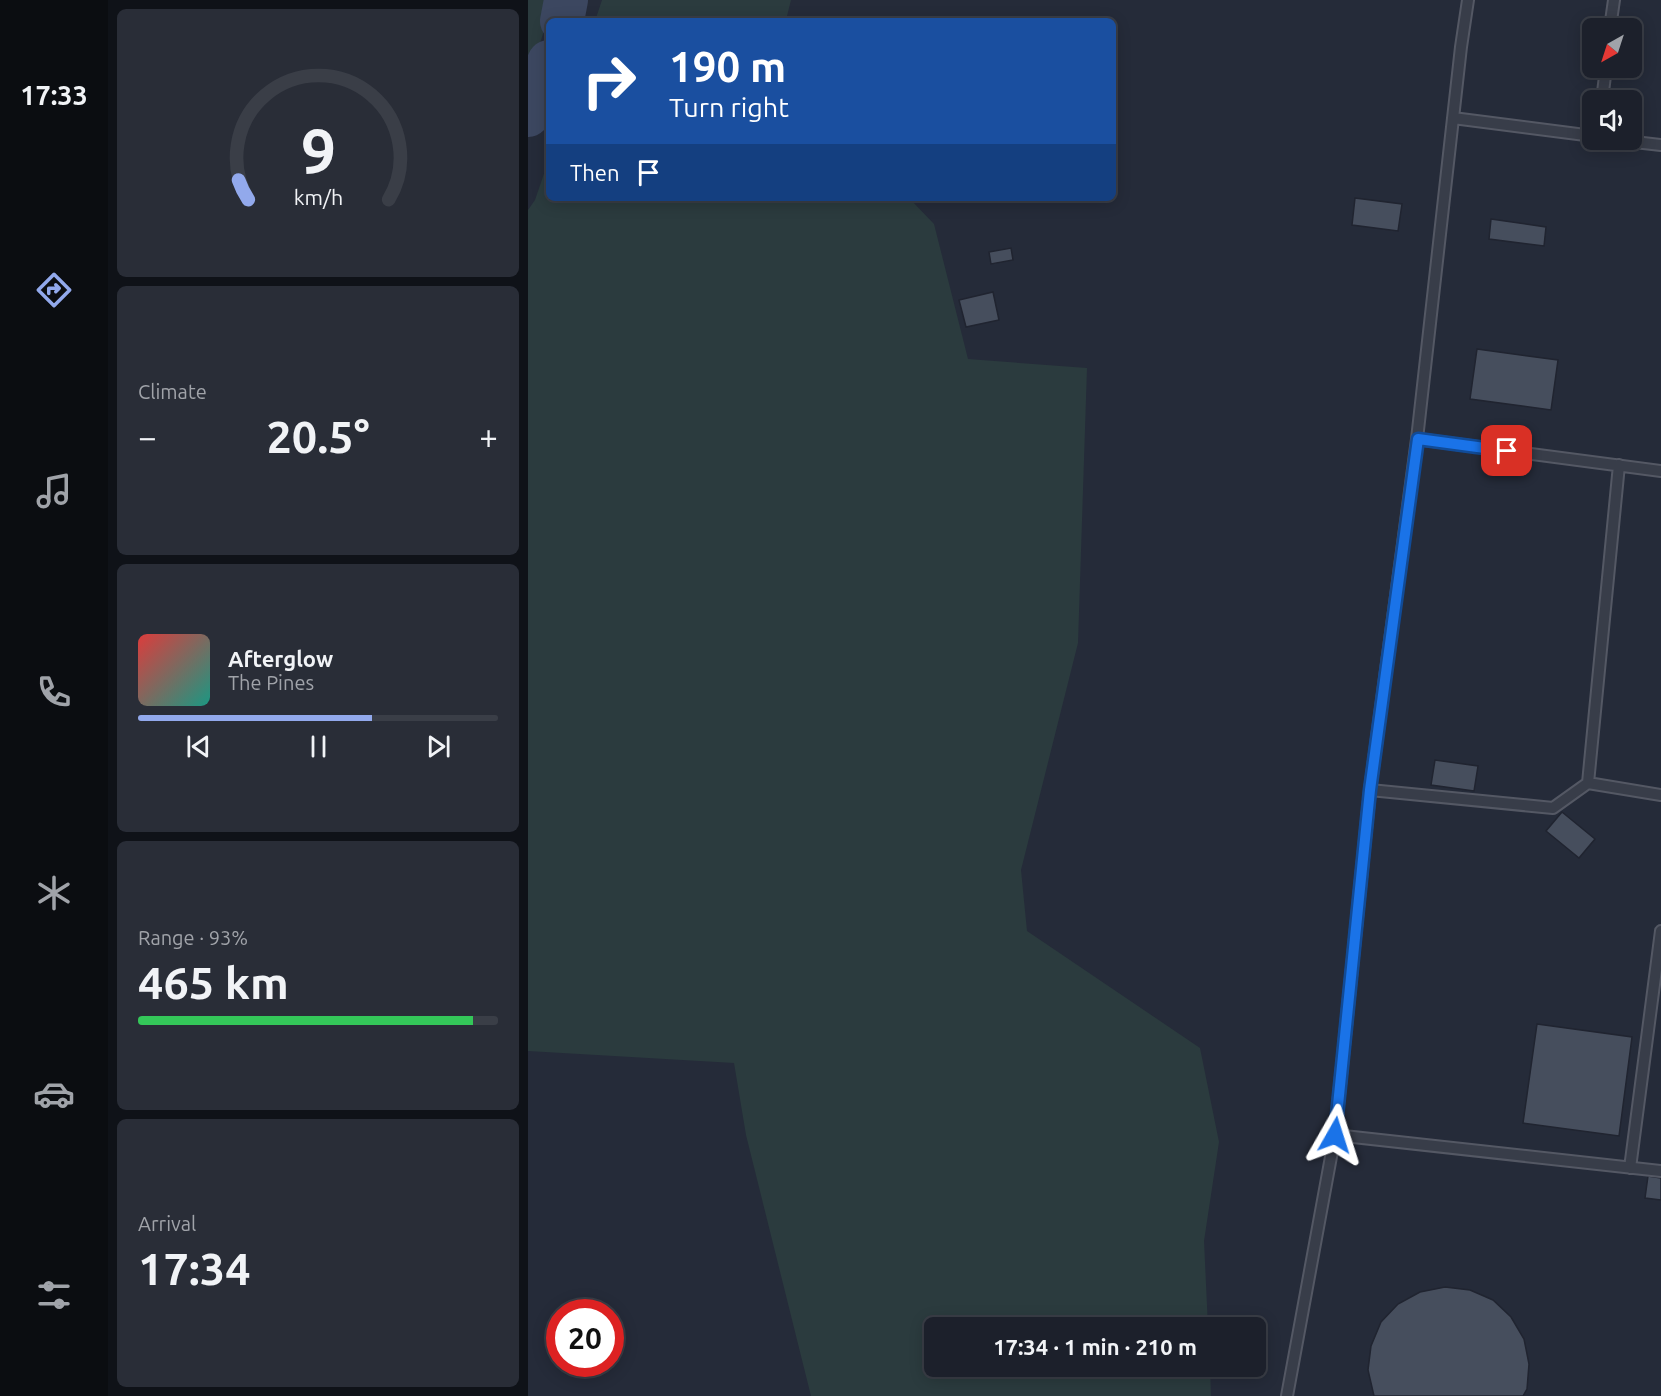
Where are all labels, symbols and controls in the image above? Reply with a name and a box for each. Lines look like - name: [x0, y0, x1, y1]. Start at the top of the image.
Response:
- north arrow: [1582, 18, 1642, 78]
- map controls: [1582, 18, 1642, 150]
- icon: right: [570, 42, 648, 120]
- text: 190 m: [669, 43, 786, 90]
- text: 17:33: [20, 80, 88, 110]
- button: sound: [1582, 90, 1642, 150]
- text: Turn right: [669, 92, 789, 122]
- text: 9: [300, 116, 336, 186]
- icon: arrive: [632, 156, 665, 189]
- text: Then: [570, 160, 620, 185]
- text: km/h: [293, 186, 343, 210]
- icon: directions: [33, 269, 75, 311]
- text: Climate: [138, 380, 207, 403]
- text: 20.5°: [266, 411, 370, 462]
- text: −: [138, 418, 157, 455]
- text: +: [479, 418, 498, 455]
- pin: [1481, 425, 1532, 476]
- icon: arrive: [1490, 434, 1523, 467]
- icon: music: [33, 470, 75, 512]
- text: Afterglow: [228, 646, 333, 671]
- icon: phone: [33, 671, 75, 713]
- text: The Pines: [228, 671, 314, 694]
- icon: previous: [182, 730, 215, 763]
- icon: pause: [302, 730, 335, 763]
- icon: next: [422, 730, 455, 763]
- icon: climate: [33, 872, 75, 914]
- text: Range · 93%: [138, 926, 248, 949]
- text: 465 km: [138, 957, 289, 1008]
- icon: car: [33, 1073, 75, 1115]
- position arrow: [1303, 1103, 1367, 1167]
- text: Arrival: [138, 1212, 196, 1235]
- text: 17:34: [138, 1243, 251, 1294]
- icon: filters: [33, 1274, 75, 1316]
- speed limit sign: 20: [546, 1299, 624, 1377]
- text: 17:34 · 1 min · 210 m: [993, 1334, 1197, 1359]

